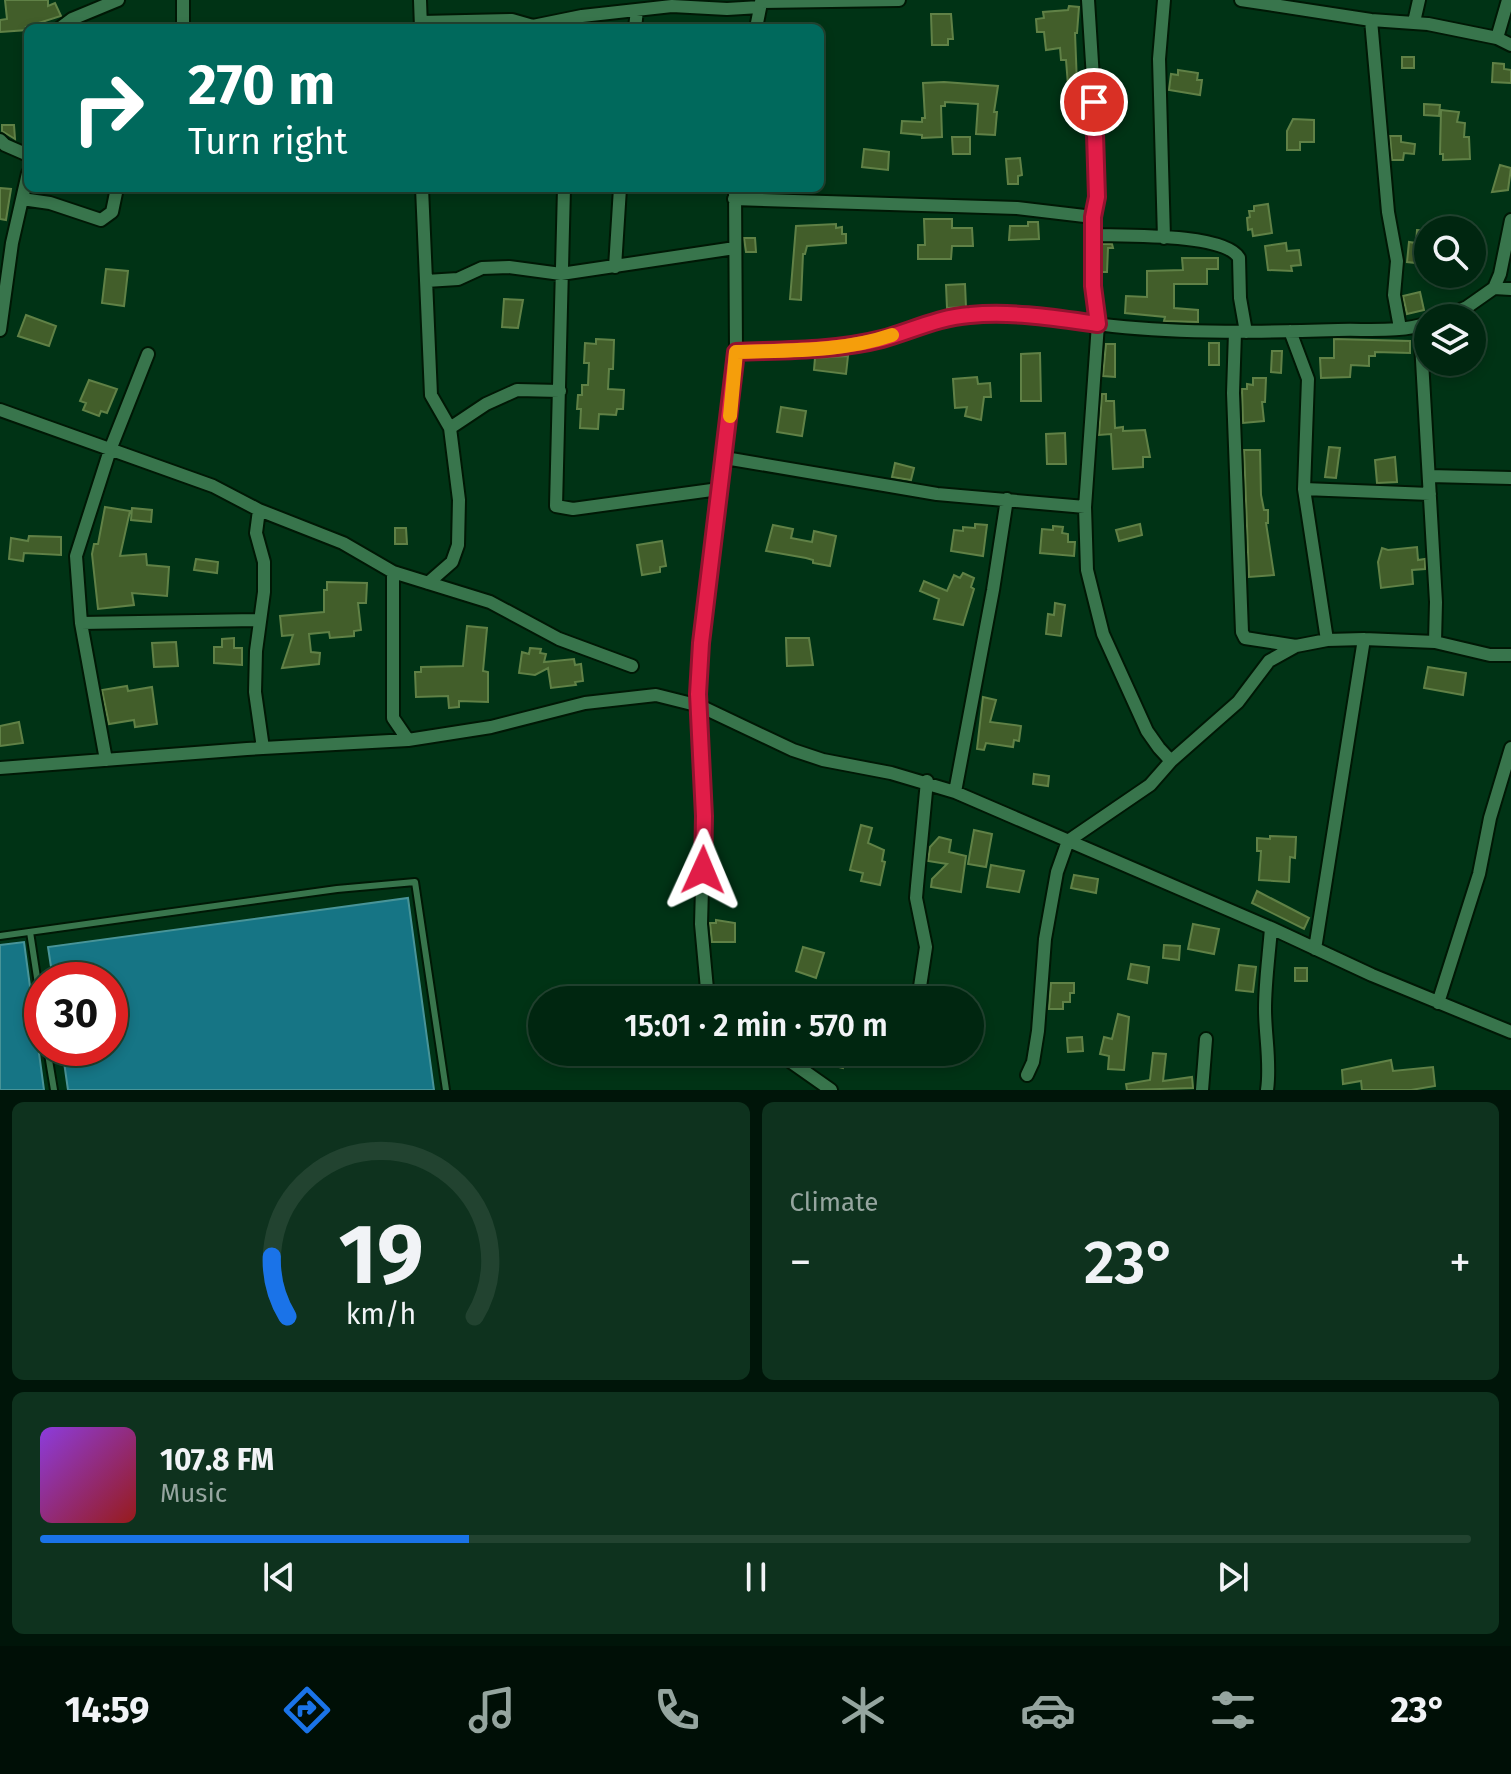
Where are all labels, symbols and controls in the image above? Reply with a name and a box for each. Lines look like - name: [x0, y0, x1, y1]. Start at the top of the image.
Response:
- text: 270 m: [188, 52, 335, 119]
- icon: right: [56, 56, 160, 160]
- pin: [1060, 68, 1128, 136]
- icon: arrive: [1072, 80, 1116, 124]
- text: Turn right: [188, 120, 348, 164]
- map controls: [1414, 216, 1486, 376]
- button: search: [1414, 216, 1486, 288]
- button: layers: [1414, 304, 1486, 376]
- position arrow: [661, 828, 745, 912]
- speed limit sign: 30: [24, 962, 128, 1066]
- text: 15:01 · 2 min · 570 m: [624, 1008, 888, 1044]
- text: Climate: [790, 1187, 878, 1218]
- text: 19: [338, 1205, 423, 1305]
- text: 23°: [1084, 1227, 1177, 1299]
- text: −: [790, 1236, 812, 1289]
- text: +: [1449, 1236, 1471, 1289]
- text: km/h: [345, 1297, 416, 1332]
- text: 107.8 FM: [160, 1442, 274, 1478]
- text: Music: [160, 1478, 227, 1509]
- icon: previous: [257, 1555, 301, 1599]
- icon: pause: [734, 1555, 778, 1599]
- icon: next: [1211, 1555, 1255, 1599]
- icon: directions: [279, 1682, 335, 1738]
- icon: music: [464, 1682, 520, 1738]
- icon: phone: [649, 1682, 705, 1738]
- icon: climate: [835, 1682, 891, 1738]
- icon: car: [1020, 1682, 1076, 1738]
- icon: filters: [1205, 1682, 1261, 1738]
- text: 14:59: [65, 1688, 150, 1732]
- text: 23°: [1390, 1688, 1446, 1732]

